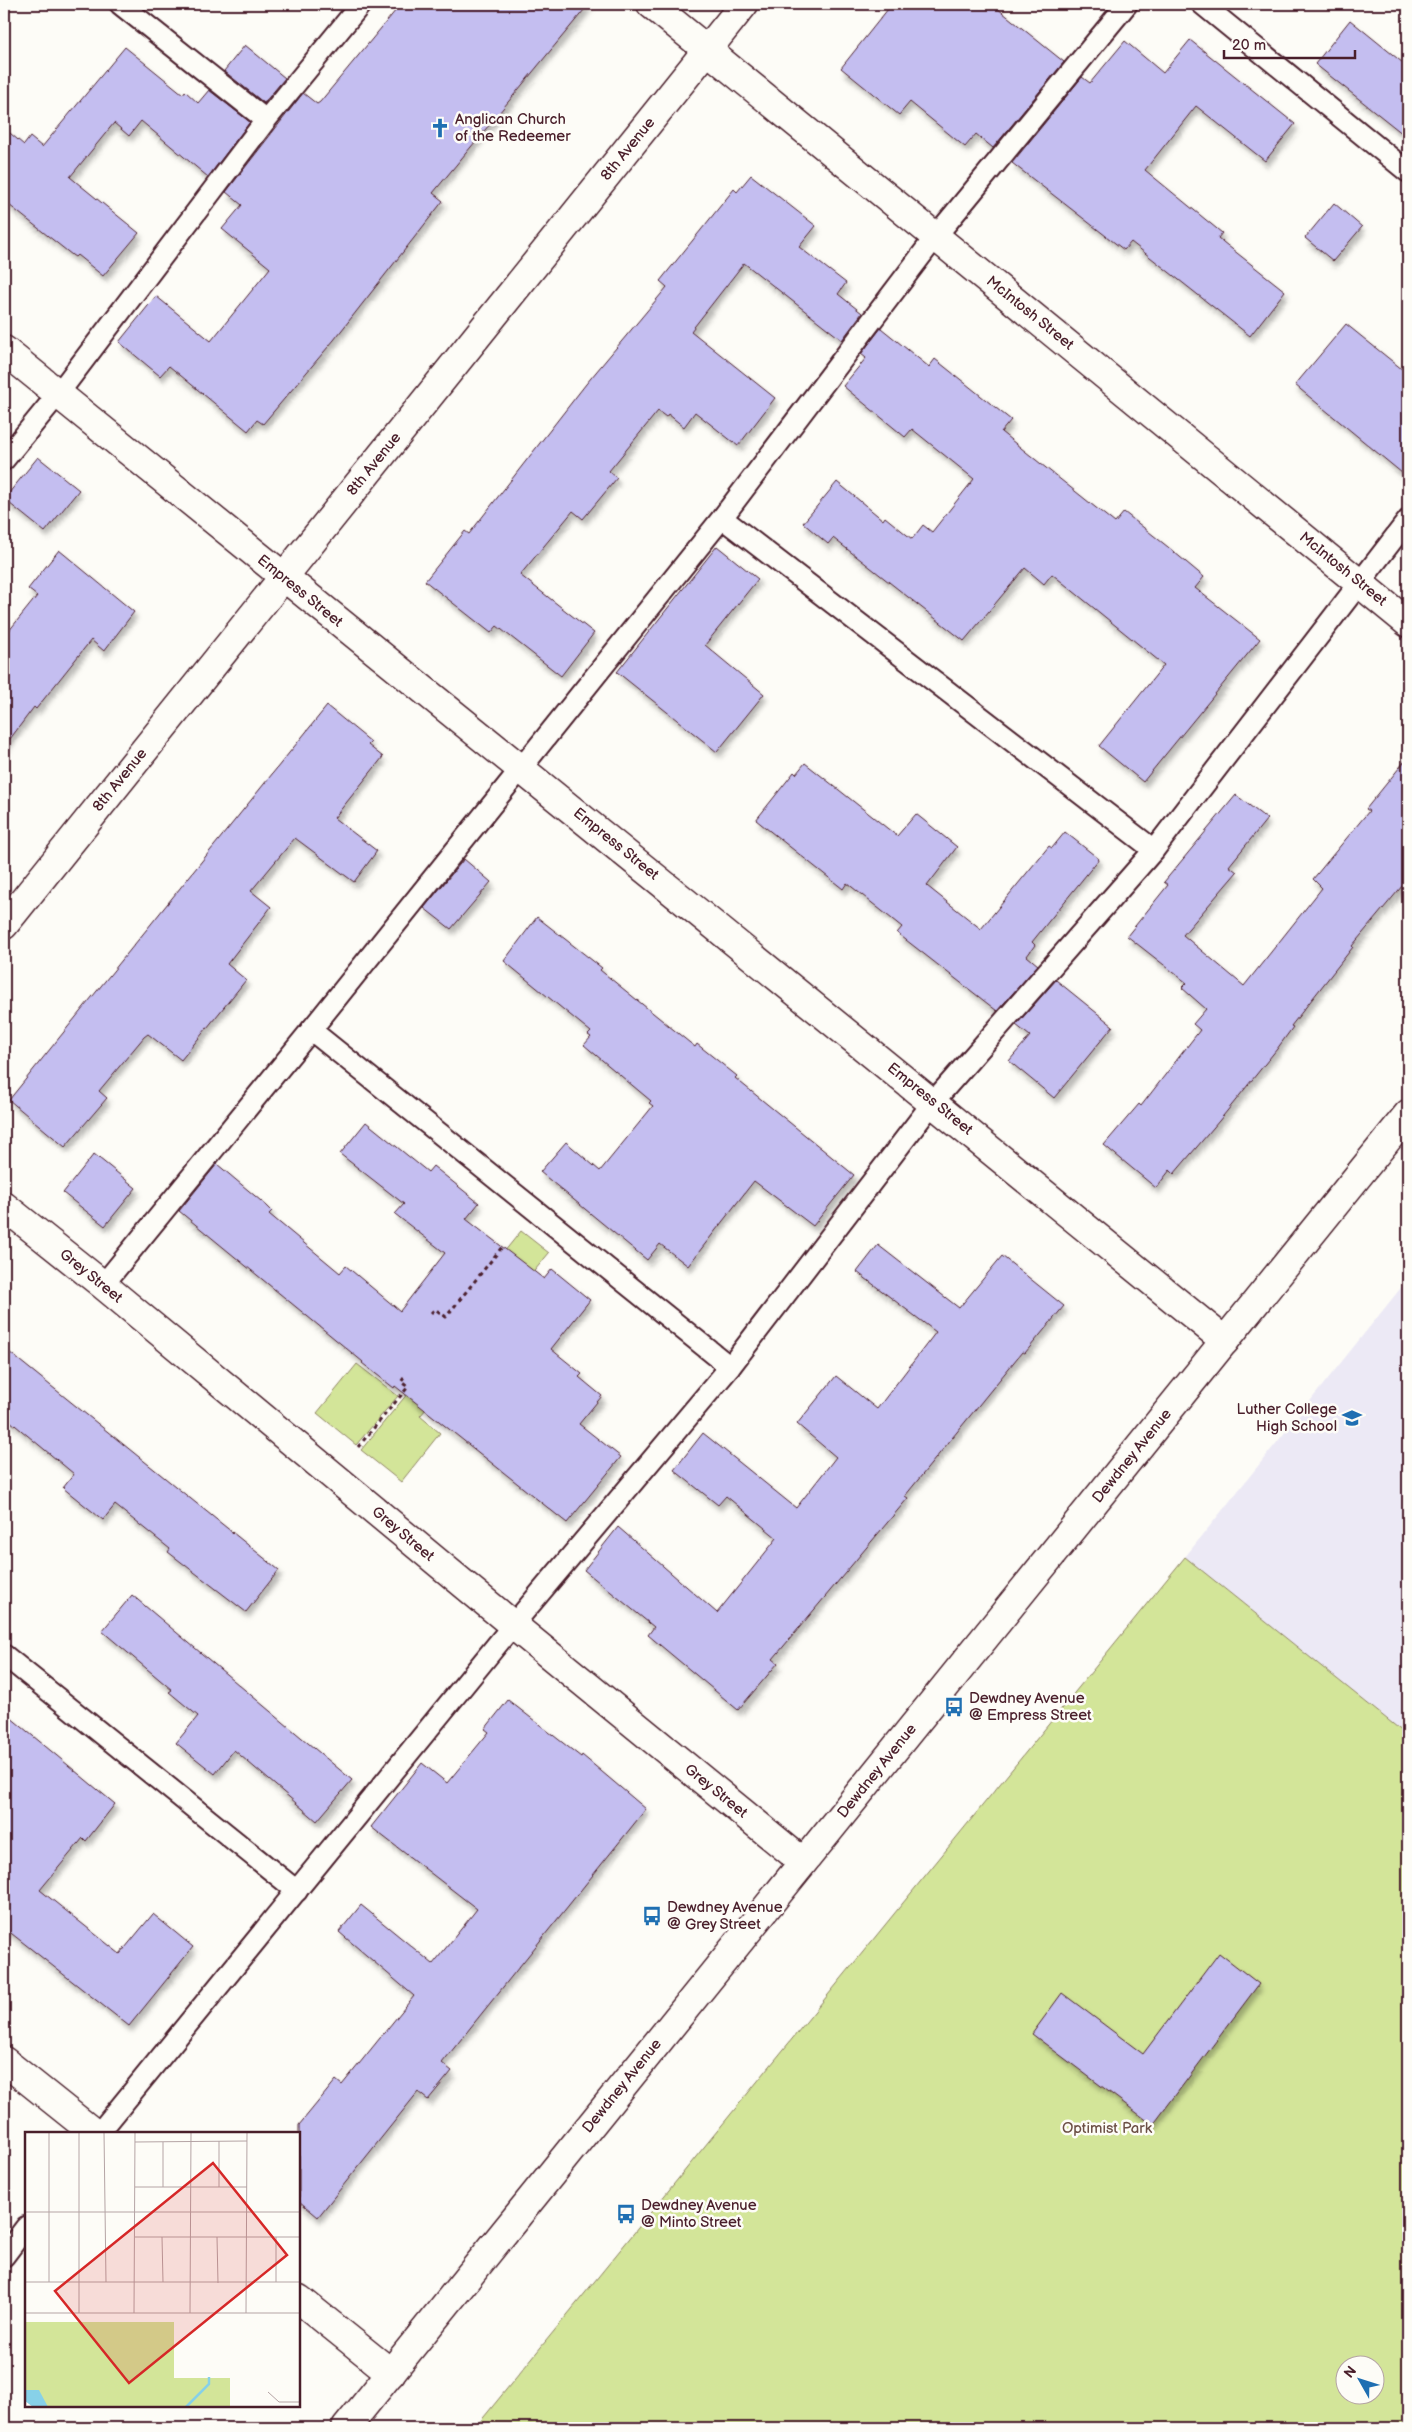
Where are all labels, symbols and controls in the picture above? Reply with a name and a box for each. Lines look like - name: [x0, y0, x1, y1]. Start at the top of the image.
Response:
- scale bar: [1224, 28, 1356, 60]
- text: 20 m: [1232, 36, 1266, 55]
- place label: Anglican Church of the Redeemer: [455, 110, 571, 146]
- street label: 8th Avenue: [597, 113, 659, 185]
- church icon: Anglican Church of the Redeemer: [429, 117, 451, 139]
- street label: McIntosh Street: [982, 272, 1078, 354]
- street label: 8th Avenue: [343, 428, 405, 500]
- street label: McIntosh Street: [1295, 528, 1391, 610]
- street label: Empress Street: [253, 551, 347, 632]
- street label: 8th Avenue: [89, 744, 151, 816]
- street label: Empress Street: [569, 804, 663, 885]
- street label: Empress Street: [883, 1059, 977, 1140]
- street label: Grey Street: [56, 1245, 127, 1307]
- place label: Luther College High School: [1237, 1400, 1337, 1436]
- street label: Dewdney Avenue: [1088, 1405, 1176, 1507]
- school or university icon: Luther College High School: [1341, 1407, 1363, 1429]
- street label: Grey Street: [368, 1502, 438, 1566]
- place label: Dewdney Avenue @ Empress Street: [969, 1689, 1092, 1725]
- bus stop icon: Dewdney Avenue @ Empress Street: [943, 1696, 965, 1718]
- street label: Dewdney Avenue: [833, 1720, 921, 1822]
- street label: Grey Street: [681, 1760, 752, 1822]
- place label: Dewdney Avenue @ Grey Street: [667, 1898, 783, 1934]
- bus stop icon: Dewdney Avenue @ Grey Street: [641, 1905, 663, 1927]
- street label: Dewdney Avenue: [578, 2035, 666, 2137]
- park label: Optimist Park: [1062, 2119, 1153, 2138]
- inset map: [25, 2132, 300, 2407]
- place label: Dewdney Avenue @ Minto Street: [641, 2196, 757, 2232]
- bus stop icon: Dewdney Avenue @ Minto Street: [615, 2203, 637, 2225]
- north arrow: [1334, 2354, 1384, 2404]
- text: N: [1340, 2363, 1360, 2382]

